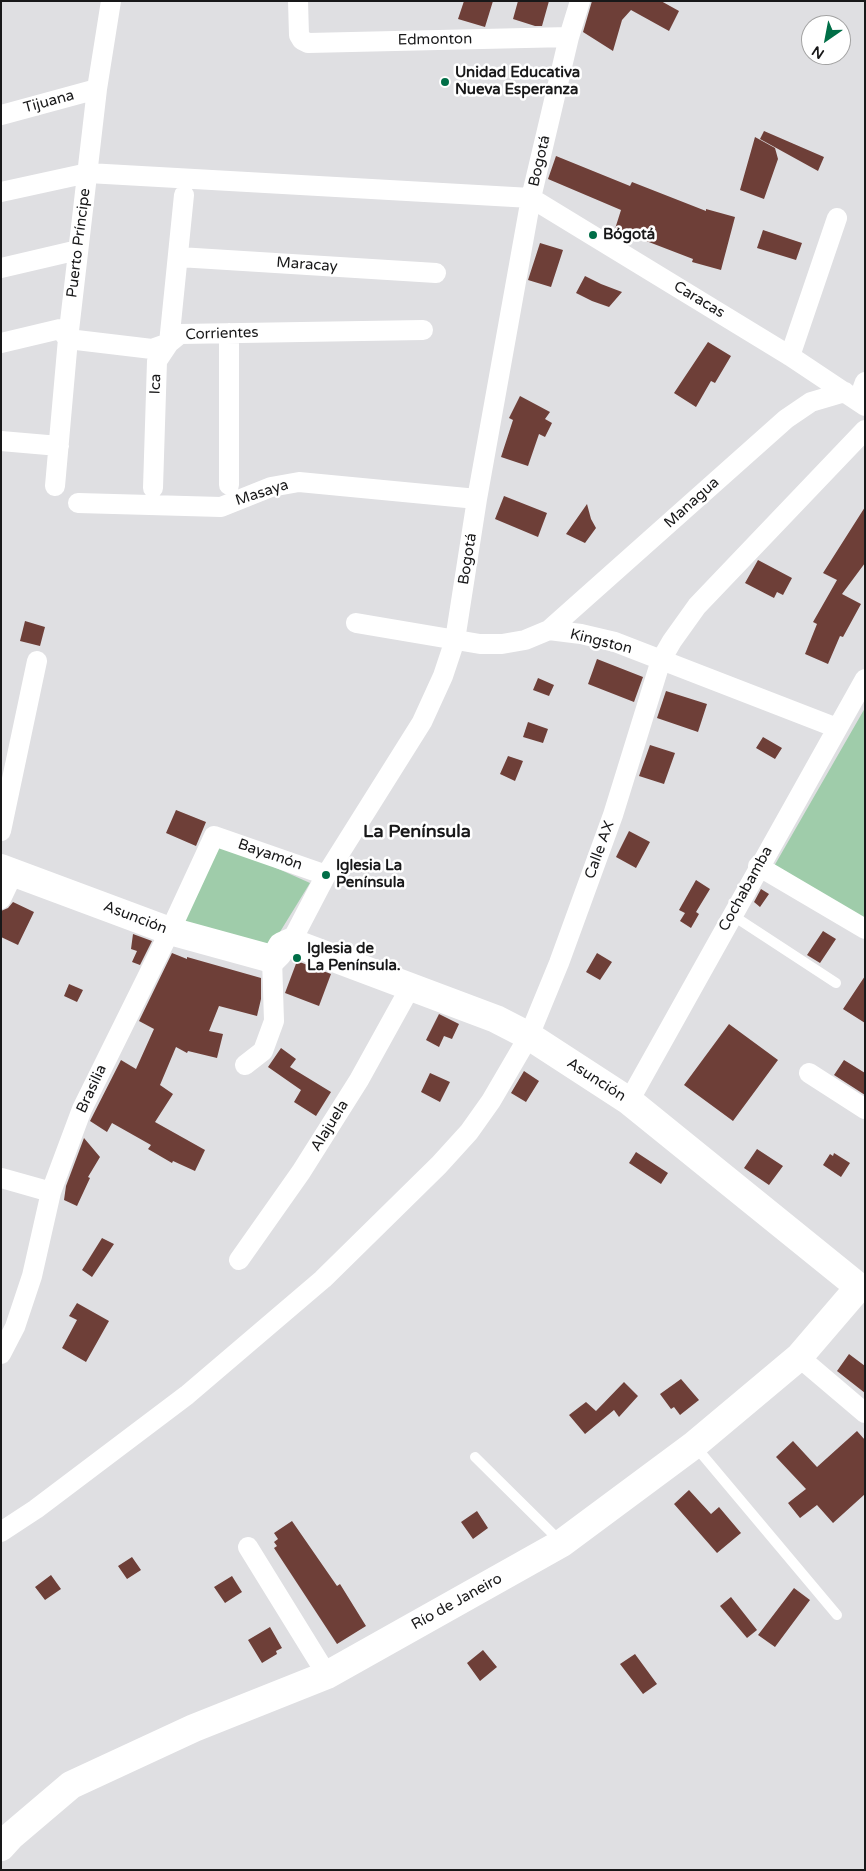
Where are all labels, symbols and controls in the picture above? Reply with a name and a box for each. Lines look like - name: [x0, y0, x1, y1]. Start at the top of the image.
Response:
- north arrow: [801, 15, 851, 65]
- street label: Edmonton: [398, 30, 472, 50]
- text: N: [809, 42, 827, 62]
- place label: Unidad Educativa Nueva Esperanza: [455, 64, 580, 99]
- marker: Unidad Educativa Nueva Esperanza: [439, 76, 451, 88]
- street label: Tijuana: [22, 87, 76, 117]
- street label: Bogotá: [525, 134, 555, 188]
- street label: Puerto Príncipe: [63, 187, 95, 299]
- place label: Bógotá: [603, 226, 655, 244]
- marker: Bógotá: [587, 229, 599, 241]
- street label: Maracay: [276, 254, 338, 276]
- street label: Caracas: [670, 278, 728, 322]
- street label: Corrientes: [185, 324, 259, 344]
- street label: Ica: [147, 373, 165, 395]
- street label: Managua: [661, 474, 723, 532]
- street label: Masaya: [233, 476, 291, 510]
- street label: Bogotá: [455, 532, 481, 586]
- street label: Kingston: [568, 626, 634, 658]
- street label: Calle AX: [581, 819, 619, 881]
- district label: La Península: [363, 821, 471, 843]
- street label: Bayamón: [235, 836, 305, 874]
- street label: Cochabamba: [715, 843, 777, 935]
- place label: Iglesia La Península: [336, 857, 405, 892]
- marker: Iglesia La Península: [320, 869, 332, 881]
- street label: Asunción: [101, 898, 169, 938]
- place label: Iglesia de La Península.: [307, 940, 401, 975]
- marker: Iglesia de La Península.: [291, 952, 303, 964]
- street label: Asunción: [563, 1054, 629, 1106]
- street label: Brasilia: [73, 1062, 111, 1116]
- street label: Alajuela: [307, 1097, 353, 1155]
- street label: Río de Janeiro: [409, 1570, 505, 1634]

